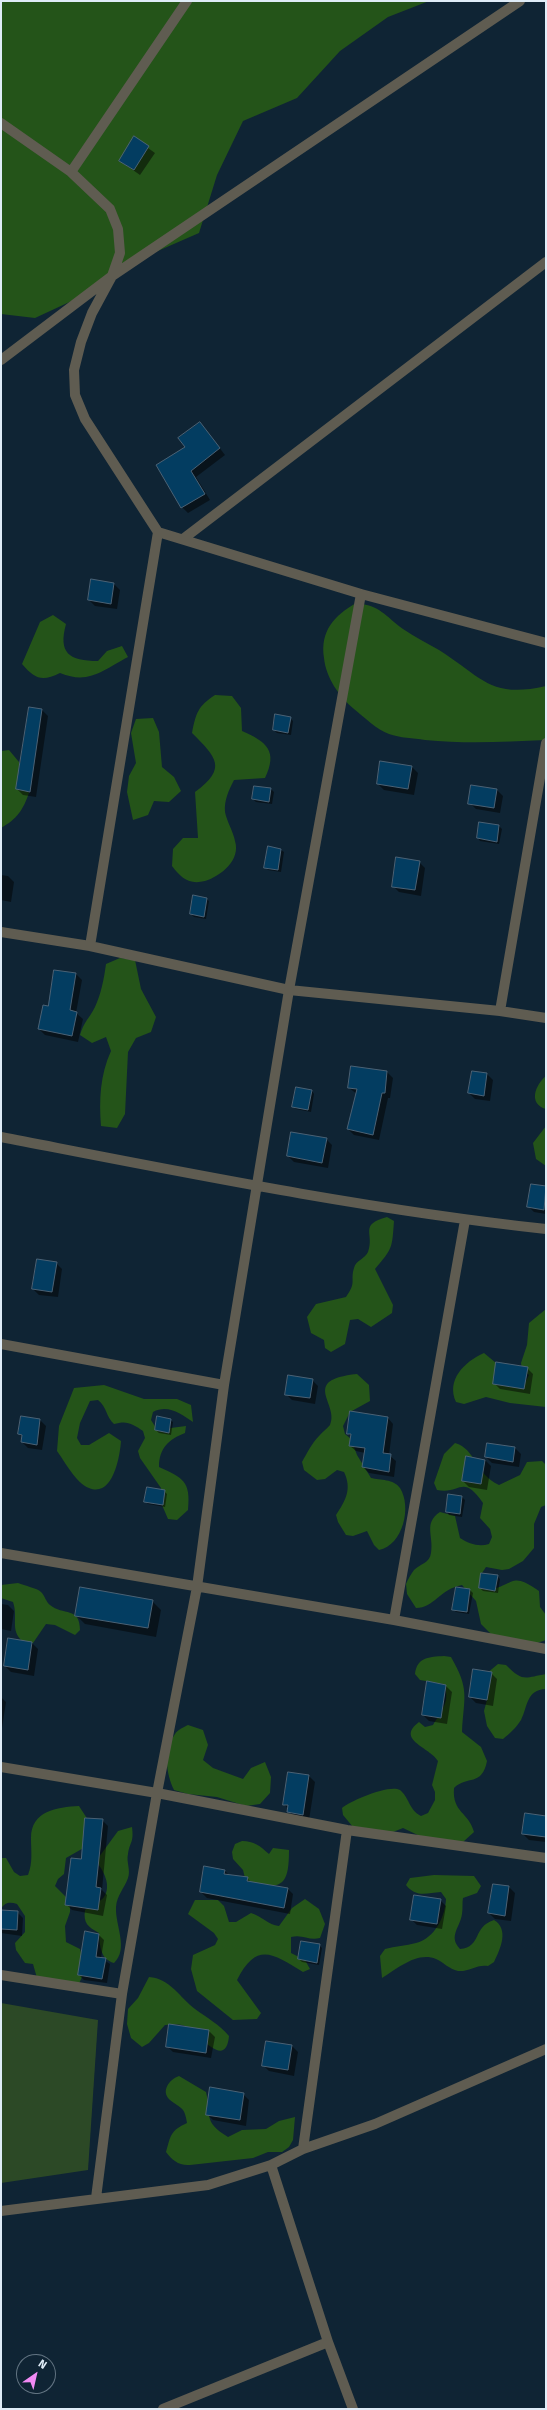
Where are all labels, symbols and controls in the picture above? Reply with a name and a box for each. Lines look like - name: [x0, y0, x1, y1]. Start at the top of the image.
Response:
- north arrow: [16, 2354, 56, 2394]
- text: N: [36, 2357, 49, 2372]

